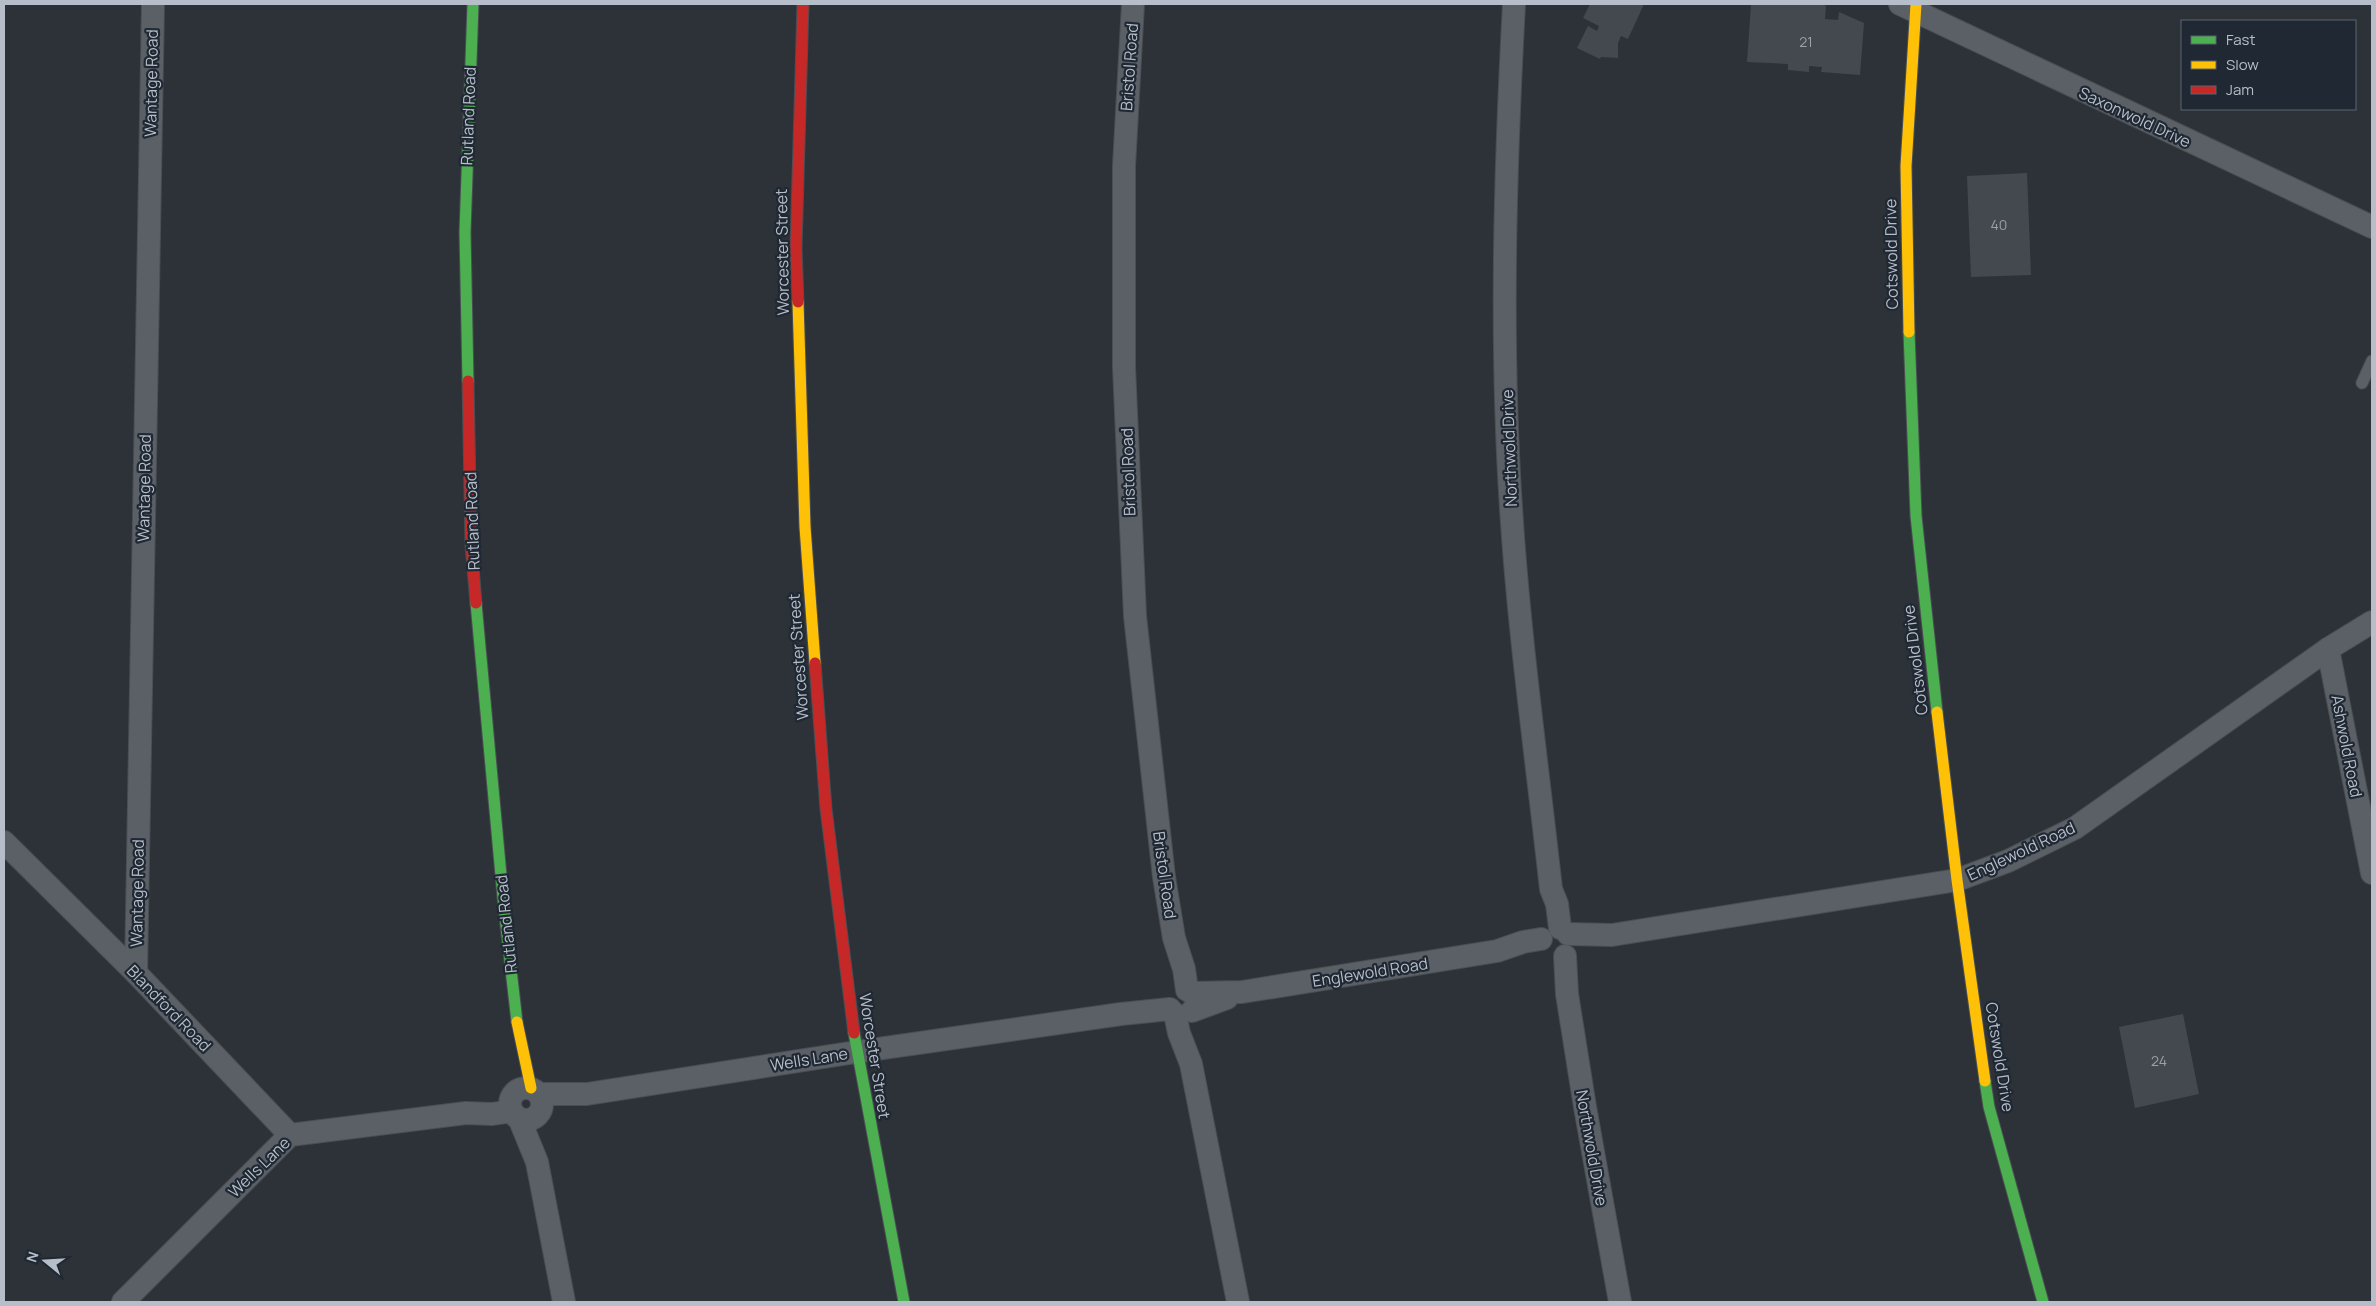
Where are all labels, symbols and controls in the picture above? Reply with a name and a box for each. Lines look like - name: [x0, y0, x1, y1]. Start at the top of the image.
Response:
- legend: [2181, 20, 2356, 110]
- street label: Bristol Road: [1115, 22, 1143, 112]
- street label: Wantage Road: [139, 29, 163, 137]
- text: Fast: [2226, 29, 2255, 50]
- house number: 21: [1799, 32, 1813, 51]
- text: Slow: [2226, 54, 2259, 75]
- street label: Rutland Road: [455, 66, 481, 166]
- text: Jam: [2226, 79, 2254, 100]
- street label: Saxonwold Drive: [2075, 81, 2195, 153]
- street label: Worcester Street: [770, 188, 794, 316]
- street label: Cotswold Drive: [1879, 198, 1903, 310]
- house number: 40: [1991, 215, 2007, 234]
- street label: Northwold Drive: [1496, 389, 1522, 507]
- street label: Bristol Road: [1115, 428, 1141, 516]
- street label: Wantage Road: [132, 434, 156, 542]
- street label: Rutland Road: [459, 471, 485, 571]
- street label: Worcester Street: [783, 593, 813, 721]
- street label: Cotswold Drive: [1897, 604, 1933, 716]
- street label: Ashwold Road: [2326, 693, 2368, 799]
- street label: Englewold Road: [1964, 816, 2078, 886]
- street label: Bristol Road: [1148, 830, 1182, 920]
- street label: Wantage Road: [125, 839, 149, 947]
- street label: Rutland Road: [490, 874, 522, 974]
- street label: Englewold Road: [1311, 952, 1429, 992]
- street label: Blandford Road: [122, 960, 216, 1056]
- street label: Worcester Street: [854, 992, 896, 1120]
- street label: Cotswold Drive: [1980, 1001, 2020, 1113]
- street label: Wells Lane: [769, 1042, 849, 1076]
- house number: 24: [2151, 1051, 2167, 1070]
- street label: Northwold Drive: [1571, 1088, 1613, 1208]
- street label: Wells Lane: [223, 1132, 295, 1202]
- north arrow: [20, 1236, 70, 1286]
- text: N: [22, 1249, 43, 1265]

